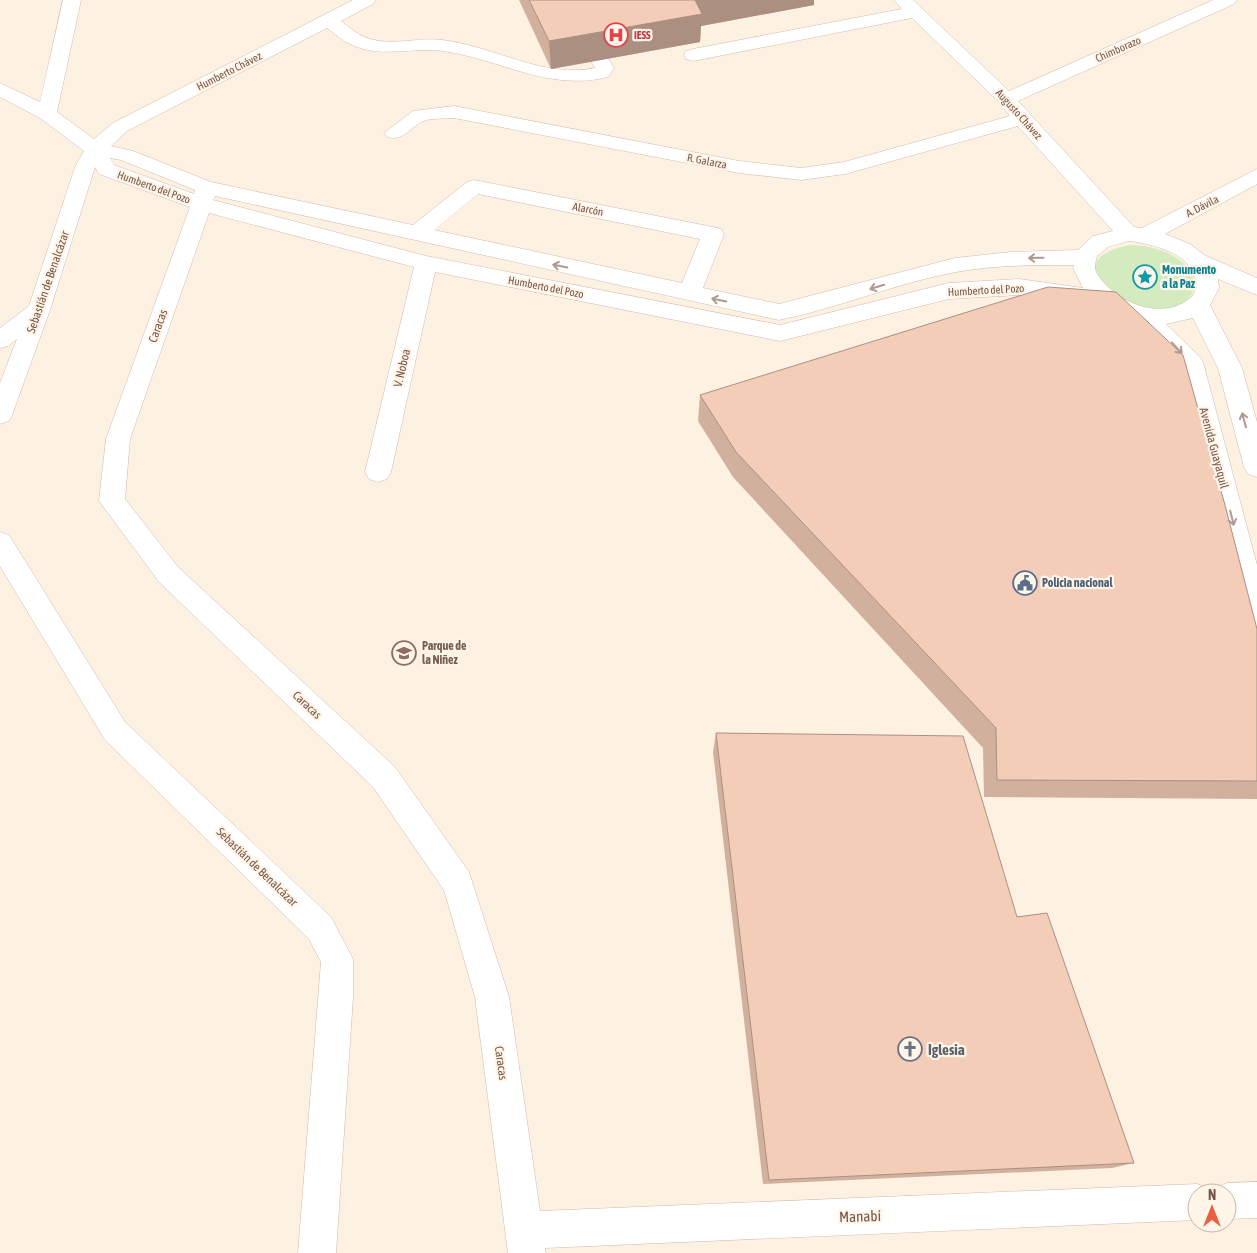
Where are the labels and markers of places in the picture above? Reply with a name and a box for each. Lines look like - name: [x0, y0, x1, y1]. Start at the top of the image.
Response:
- hospital icon: IESS: [603, 22, 629, 48]
- place label: IESS: [634, 29, 651, 41]
- place label: Monumento a la Paz: [1162, 263, 1217, 291]
- place icon: Monumento a la Paz: [1132, 264, 1158, 290]
- public building icon: Policia nacional: [1012, 570, 1038, 596]
- place label: Policia nacional: [1042, 576, 1113, 590]
- place label: Parque de la Niñez: [422, 639, 467, 667]
- school or university icon: Parque de la Niñez: [391, 640, 417, 666]
- church icon: Iglesia: [897, 1036, 923, 1062]
- place label: Iglesia: [928, 1041, 965, 1058]

